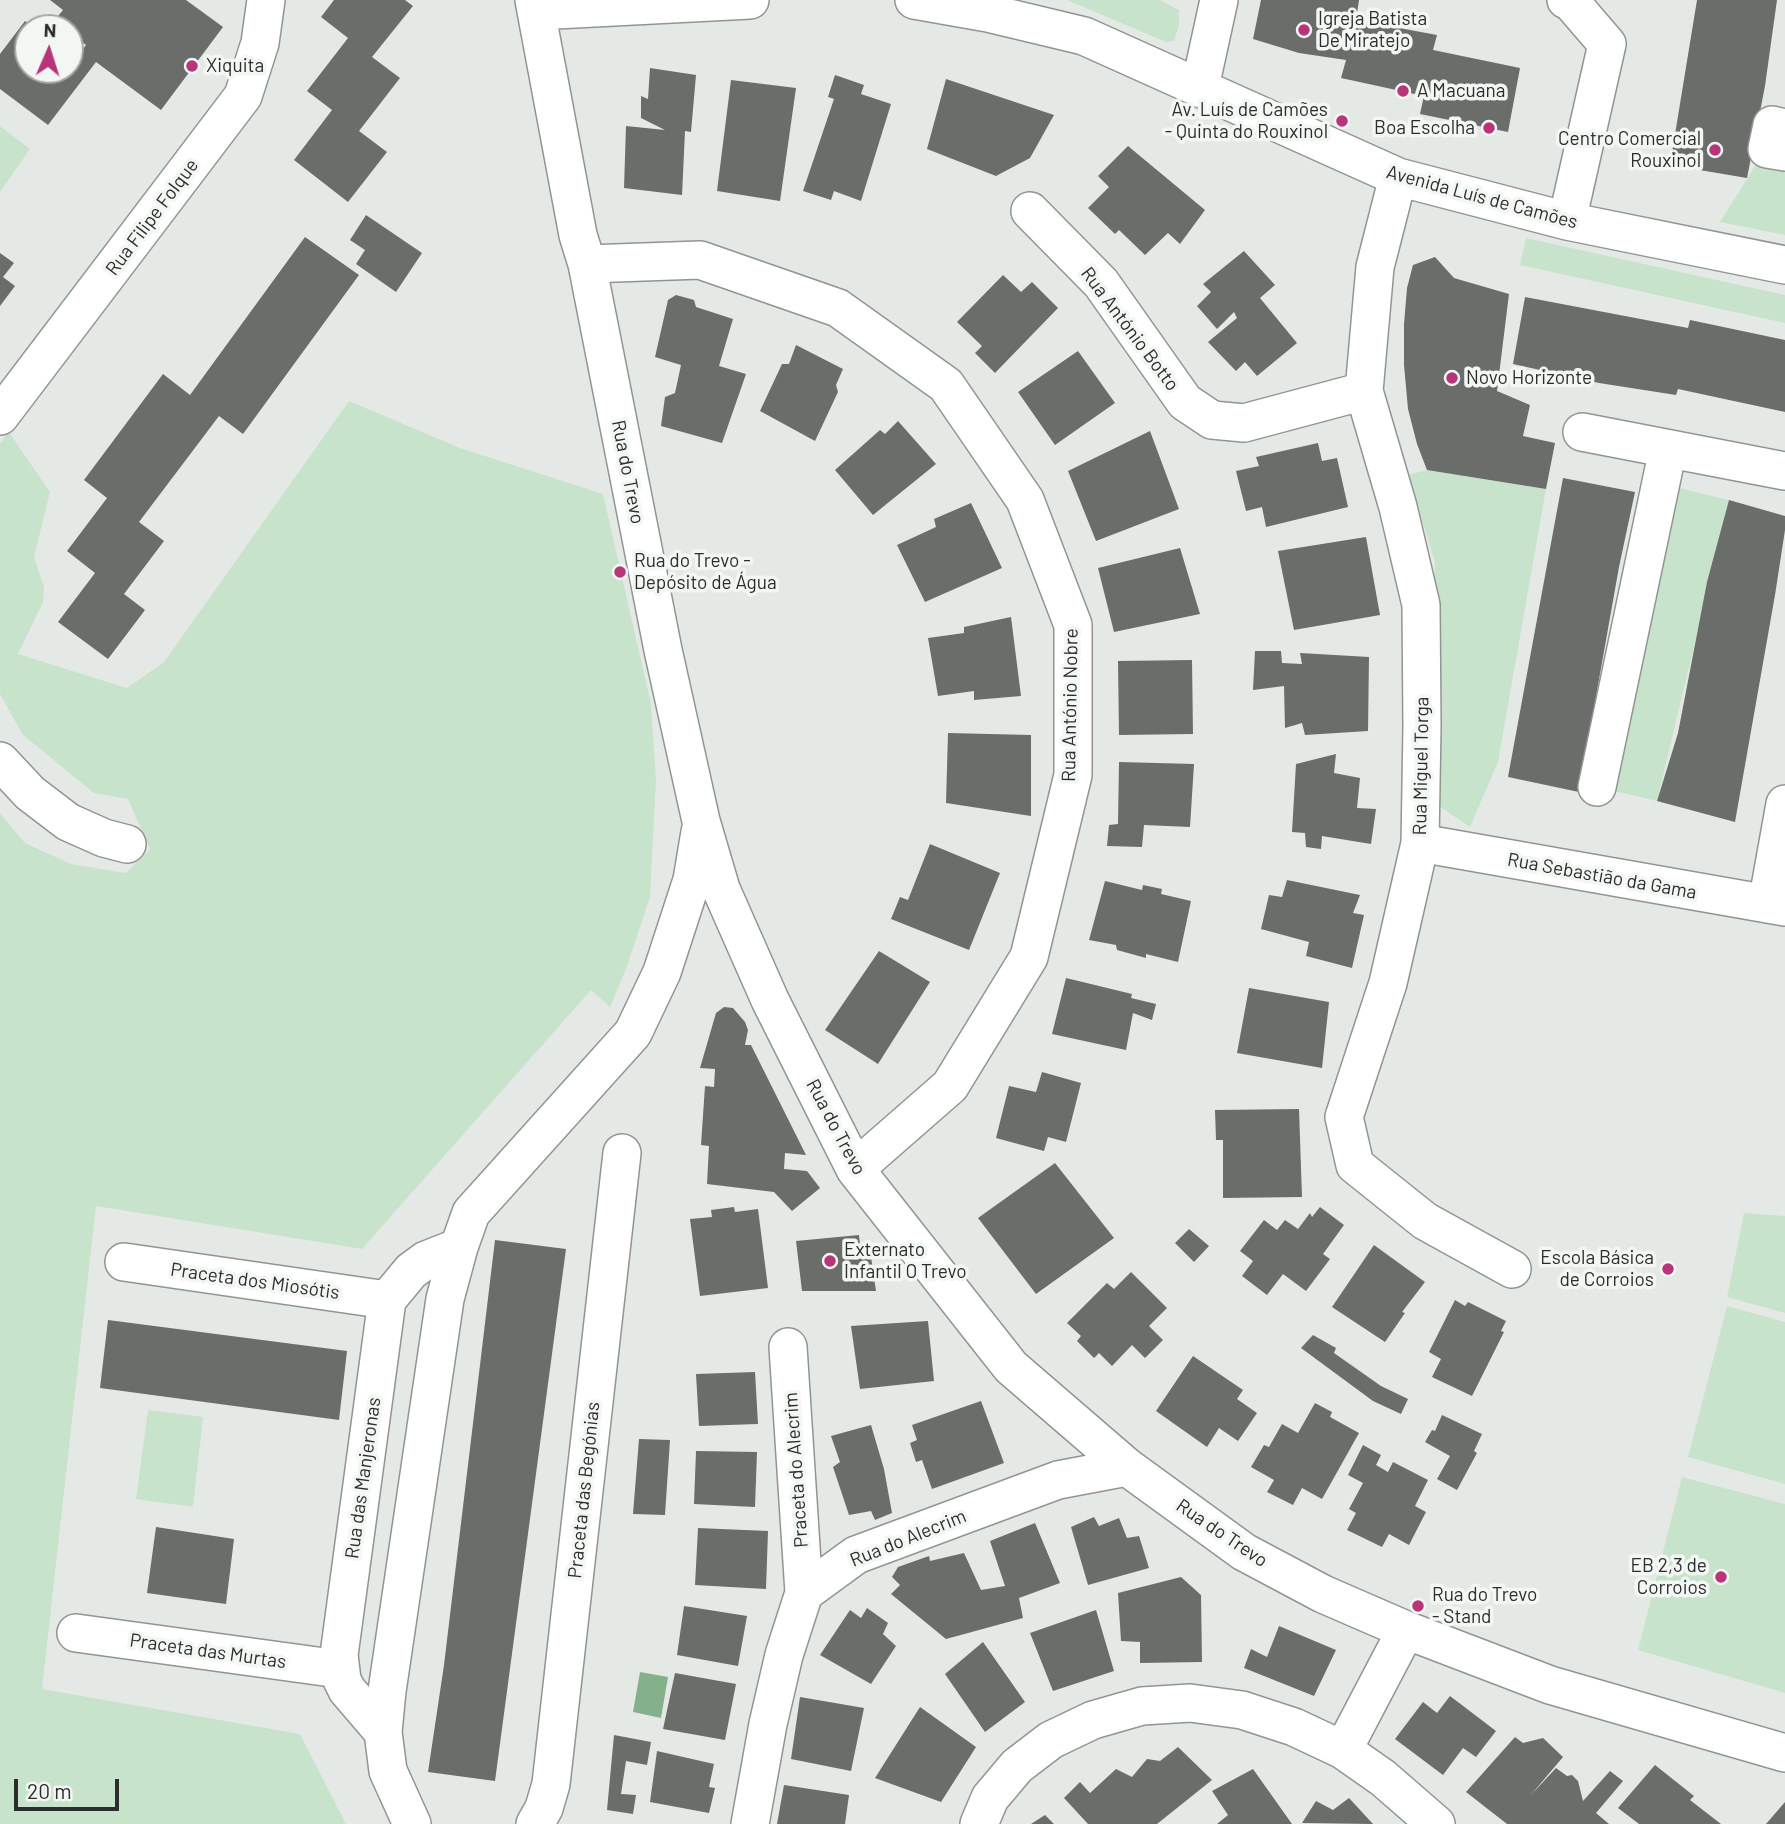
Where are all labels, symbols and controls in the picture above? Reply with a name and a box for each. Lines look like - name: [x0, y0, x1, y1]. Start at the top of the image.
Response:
- place label: Igreja Batista De Miratejo: [1318, 8, 1427, 52]
- north arrow: [14, 14, 84, 84]
- text: N: [43, 18, 57, 41]
- marker: Igreja Batista De Miratejo: [1296, 22, 1312, 38]
- place label: Xiquita: [206, 55, 264, 77]
- marker: Xiquita: [184, 58, 200, 74]
- place label: A Macuana: [1417, 80, 1505, 102]
- marker: A Macuana: [1395, 83, 1411, 99]
- place label: Av. Luís de Camões - Quinta do Rouxinol: [1165, 99, 1328, 143]
- marker: Av. Luís de Camões - Quinta do Rouxinol: [1334, 113, 1350, 129]
- place label: Boa Escolha: [1374, 117, 1475, 139]
- marker: Boa Escolha: [1481, 120, 1497, 136]
- place label: Centro Comercial Rouxinol: [1558, 128, 1701, 172]
- marker: Centro Comercial Rouxinol: [1707, 142, 1723, 158]
- street label: Rua Filipe Folque: [101, 154, 203, 280]
- street label: Avenida Luís de Camões: [1384, 160, 1580, 234]
- street label: Rua António Botto: [1076, 263, 1184, 395]
- place label: Novo Horizonte: [1466, 367, 1592, 389]
- marker: Novo Horizonte: [1444, 370, 1460, 386]
- street label: Rua do Trevo: [607, 418, 649, 526]
- place label: Rua do Trevo - Depósito de Água: [634, 550, 777, 594]
- marker: Rua do Trevo - Depósito de Água: [612, 564, 628, 580]
- street label: Rua António Nobre: [1057, 628, 1083, 782]
- street label: Rua Miguel Torga: [1408, 696, 1434, 836]
- street label: Rua Sebastião da Gama: [1506, 848, 1698, 904]
- street label: Rua do Trevo: [801, 1075, 871, 1179]
- place label: Externato Infantil O Trevo: [844, 1239, 967, 1283]
- place label: Escola Básica de Corroios: [1540, 1247, 1654, 1291]
- marker: Externato Infantil O Trevo: [822, 1253, 838, 1269]
- street label: Praceta dos Miosótis: [169, 1258, 341, 1304]
- marker: Escola Básica de Corroios: [1660, 1261, 1676, 1277]
- street label: Praceta do Alecrim: [779, 1391, 813, 1549]
- street label: Rua das Manjeronas: [340, 1396, 386, 1560]
- street label: Praceta das Begónias: [563, 1401, 605, 1579]
- street label: Rua do Trevo: [1172, 1494, 1272, 1572]
- street label: Rua do Alecrim: [847, 1504, 969, 1572]
- place label: EB 2,3 de Corroios: [1631, 1555, 1707, 1599]
- marker: EB 2,3 de Corroios: [1713, 1569, 1729, 1585]
- place label: Rua do Trevo - Stand: [1432, 1584, 1537, 1628]
- marker: Rua do Trevo - Stand: [1410, 1598, 1426, 1614]
- street label: Praceta das Murtas: [128, 1629, 288, 1673]
- scale bar: [18, 1764, 122, 1808]
- text: 20 m: [27, 1778, 72, 1803]

